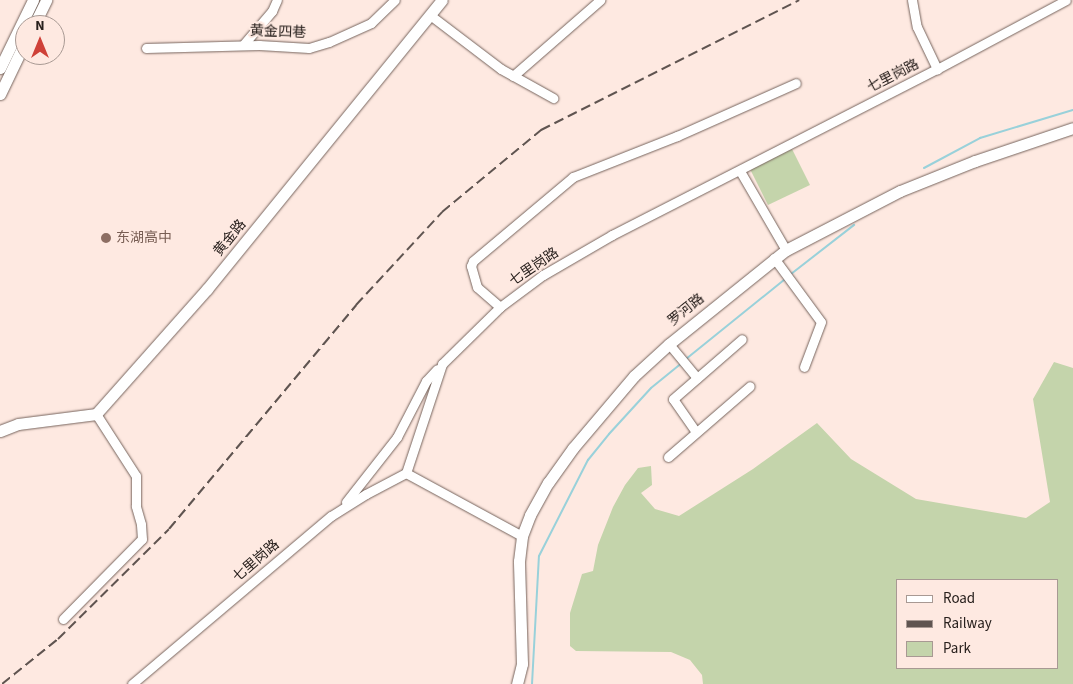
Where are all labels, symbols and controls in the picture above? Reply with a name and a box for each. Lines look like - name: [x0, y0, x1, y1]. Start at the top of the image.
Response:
- north arrow: [15, 15, 65, 65]
- text: N: [35, 16, 45, 36]
- street label: 黄金四巷: [250, 23, 306, 41]
- street label: 七里岗路: [864, 56, 922, 96]
- street label: 黄金路: [210, 216, 250, 260]
- place label: 东湖高中: [116, 230, 172, 246]
- marker: 东湖高中: [100, 232, 112, 244]
- street label: 七里岗路: [506, 244, 562, 290]
- street label: 罗河路: [664, 290, 708, 330]
- street label: 七里岗路: [229, 536, 283, 586]
- legend: [896, 579, 1058, 669]
- text: Road: [943, 588, 975, 609]
- text: Railway: [943, 613, 992, 634]
- text: Park: [943, 638, 971, 659]

